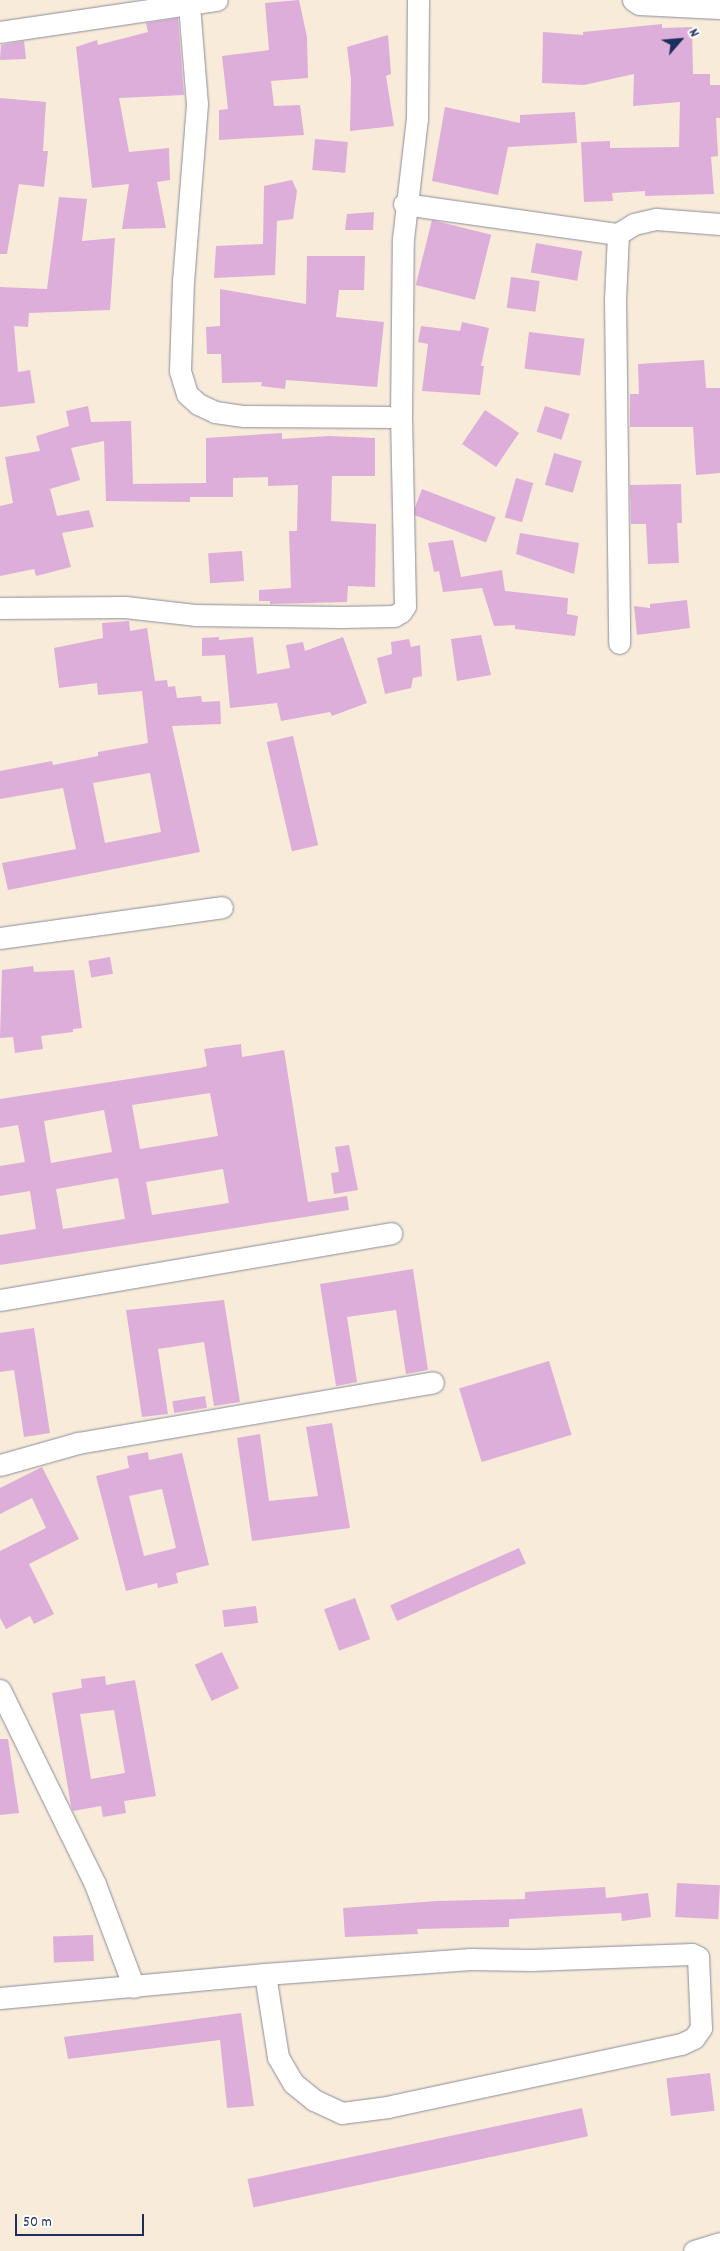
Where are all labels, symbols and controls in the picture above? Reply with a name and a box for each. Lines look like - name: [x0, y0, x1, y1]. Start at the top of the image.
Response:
- north arrow: [655, 15, 705, 65]
- text: N: [683, 26, 704, 41]
- scale bar: [18, 2204, 146, 2236]
- text: 50 m: [23, 2212, 52, 2234]

